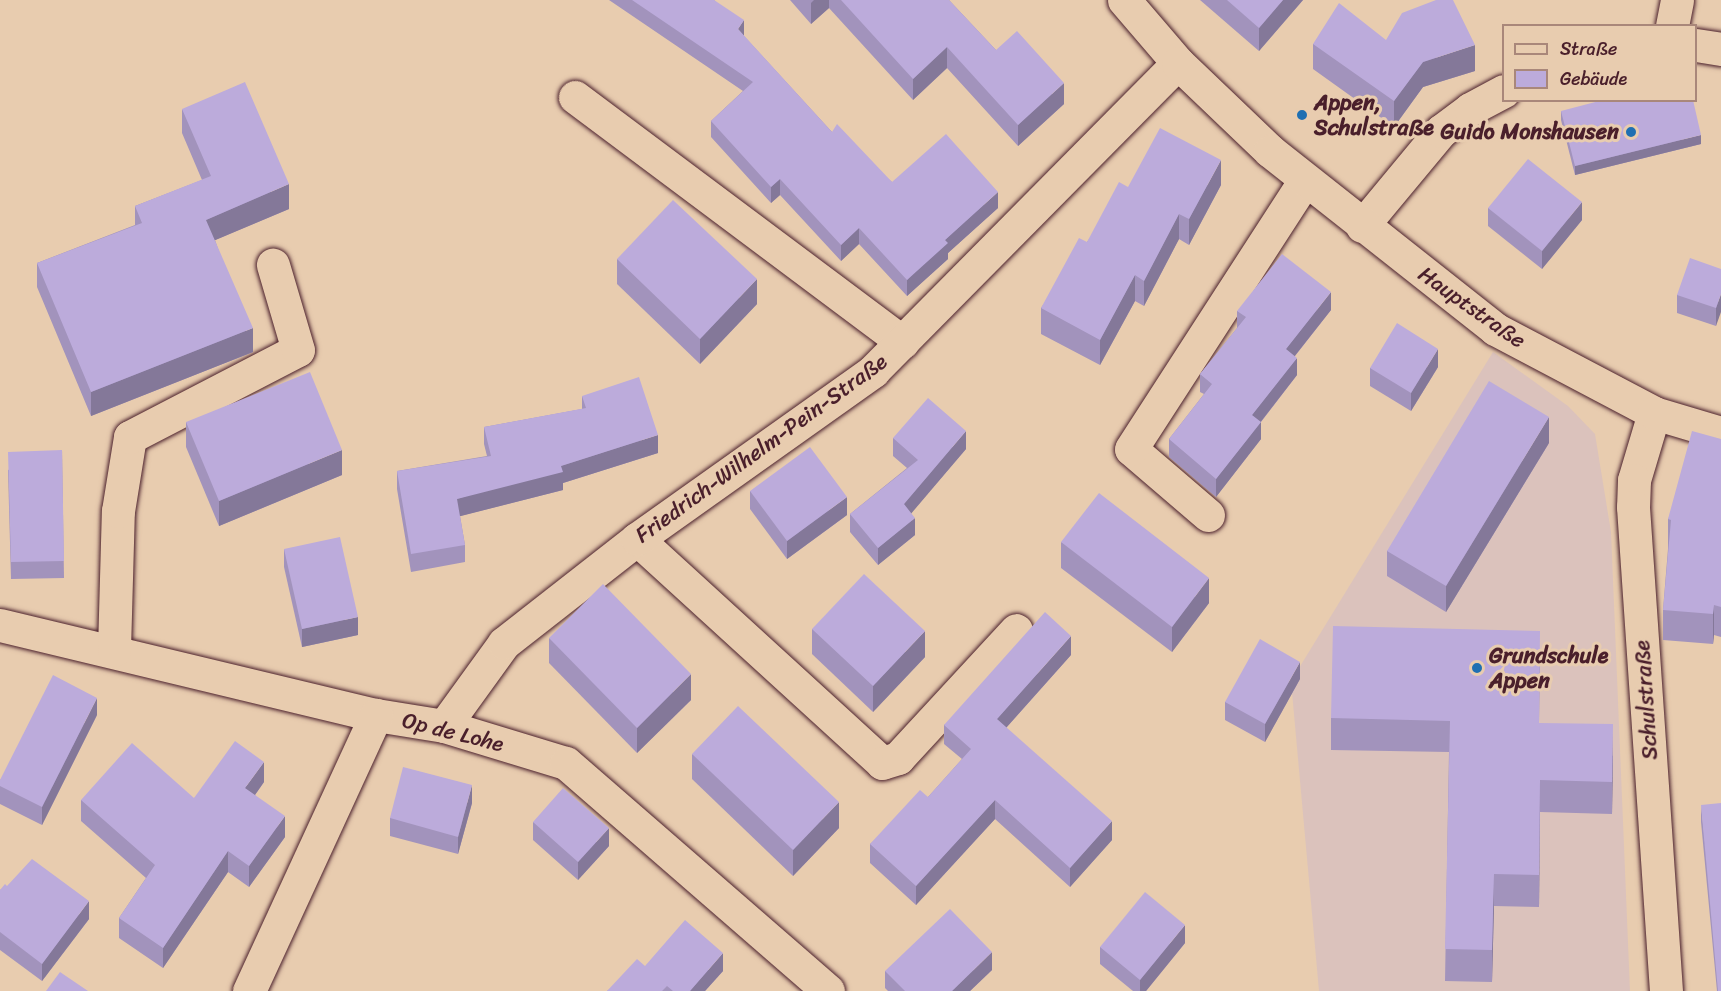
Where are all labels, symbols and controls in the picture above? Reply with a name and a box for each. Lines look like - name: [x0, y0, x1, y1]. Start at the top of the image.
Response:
- legend: [1502, 24, 1697, 102]
- text: Straße: [1560, 33, 1617, 65]
- text: Gebäude: [1560, 63, 1627, 95]
- place label: Appen, Schulstraße: [1314, 89, 1434, 140]
- marker: Appen, Schulstraße: [1295, 108, 1309, 122]
- place label: Guido Monshausen: [1440, 119, 1619, 145]
- marker: Guido Monshausen: [1624, 125, 1638, 139]
- street label: Hauptstraße: [1413, 260, 1531, 354]
- street label: Friedrich-Wilhelm-Pein-Straße: [630, 348, 892, 548]
- street label: Schulstraße: [1629, 639, 1663, 761]
- place label: Grundschule Appen: [1489, 642, 1608, 694]
- marker: Grundschule Appen: [1470, 661, 1484, 675]
- street label: Op de Lohe: [399, 707, 507, 757]

